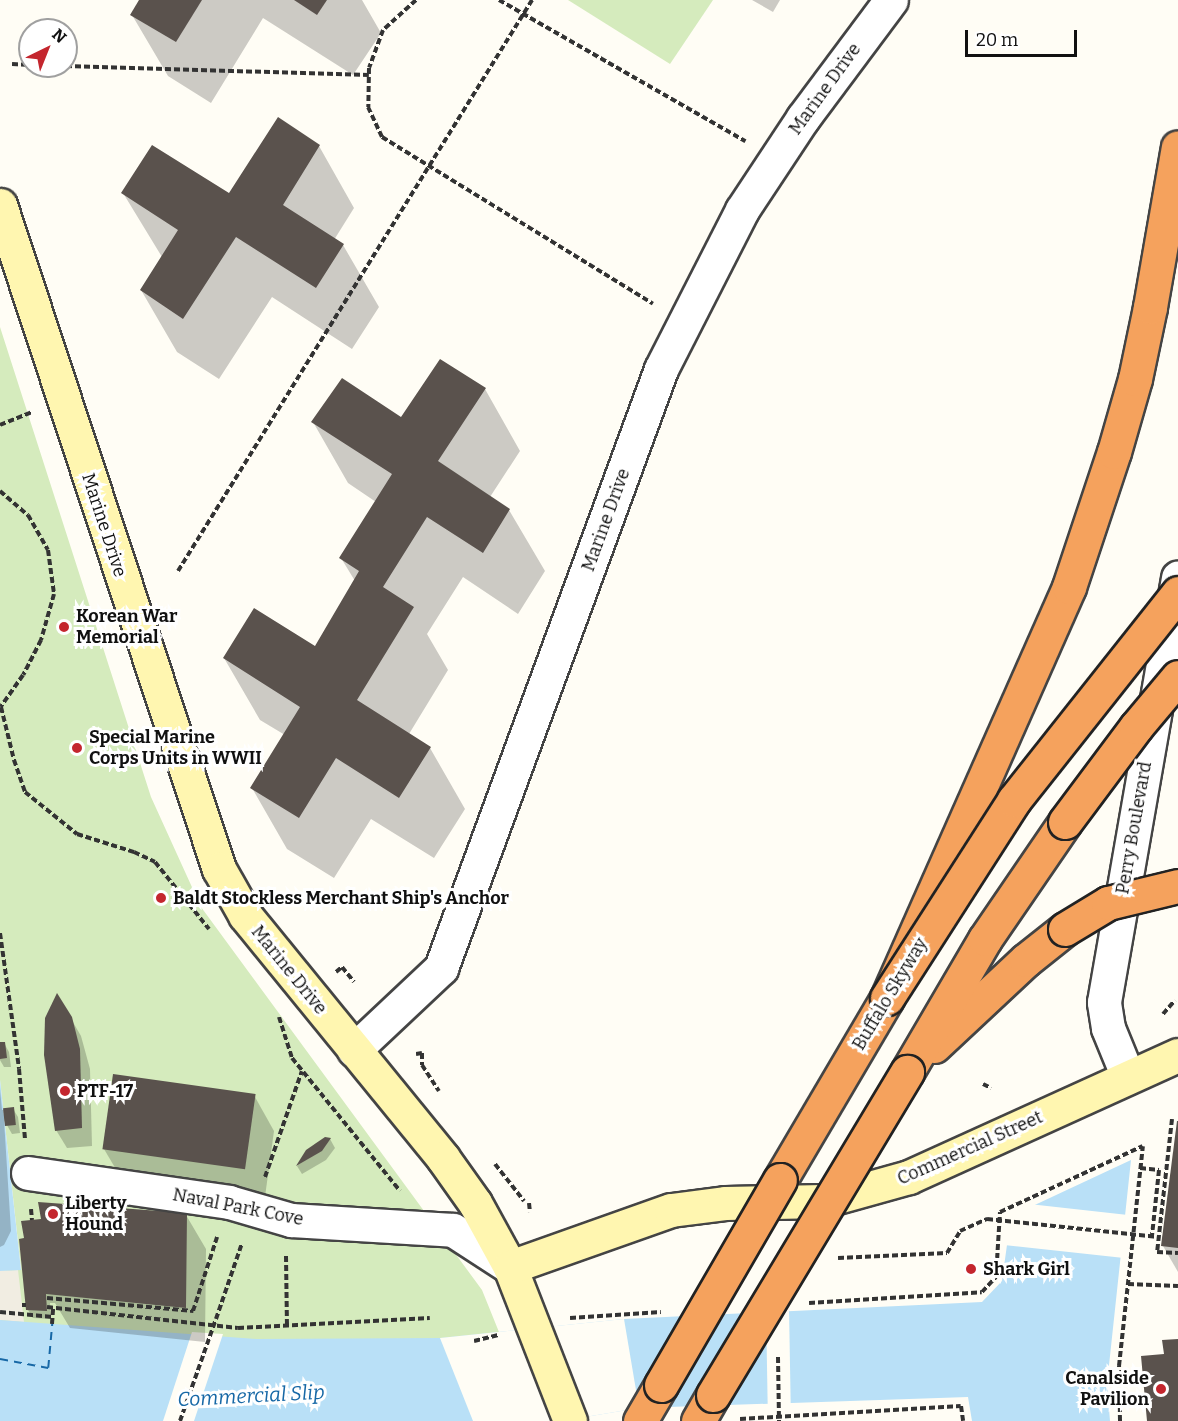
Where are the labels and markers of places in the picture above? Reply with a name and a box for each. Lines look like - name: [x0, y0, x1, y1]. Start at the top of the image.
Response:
- place label: Korean War Memorial: [76, 606, 177, 648]
- marker: Korean War Memorial: [57, 620, 71, 634]
- place label: Special Marine Corps Units in WWII: [89, 727, 262, 770]
- marker: Special Marine Corps Units in WWII: [70, 741, 84, 755]
- place label: Baldt Stockless Merchant Ship's Anchor: [173, 887, 509, 909]
- marker: Baldt Stockless Merchant Ship's Anchor: [154, 891, 168, 905]
- place label: PTF-17: [77, 1080, 133, 1102]
- marker: PTF-17: [58, 1084, 72, 1098]
- place label: Liberty Hound: [65, 1193, 127, 1236]
- marker: Liberty Hound: [46, 1207, 60, 1221]
- place label: Shark Girl: [983, 1258, 1070, 1280]
- marker: Shark Girl: [964, 1262, 978, 1276]
- place label: Canalside Pavilion: [1065, 1368, 1149, 1410]
- marker: Canalside Pavilion: [1154, 1382, 1168, 1396]

